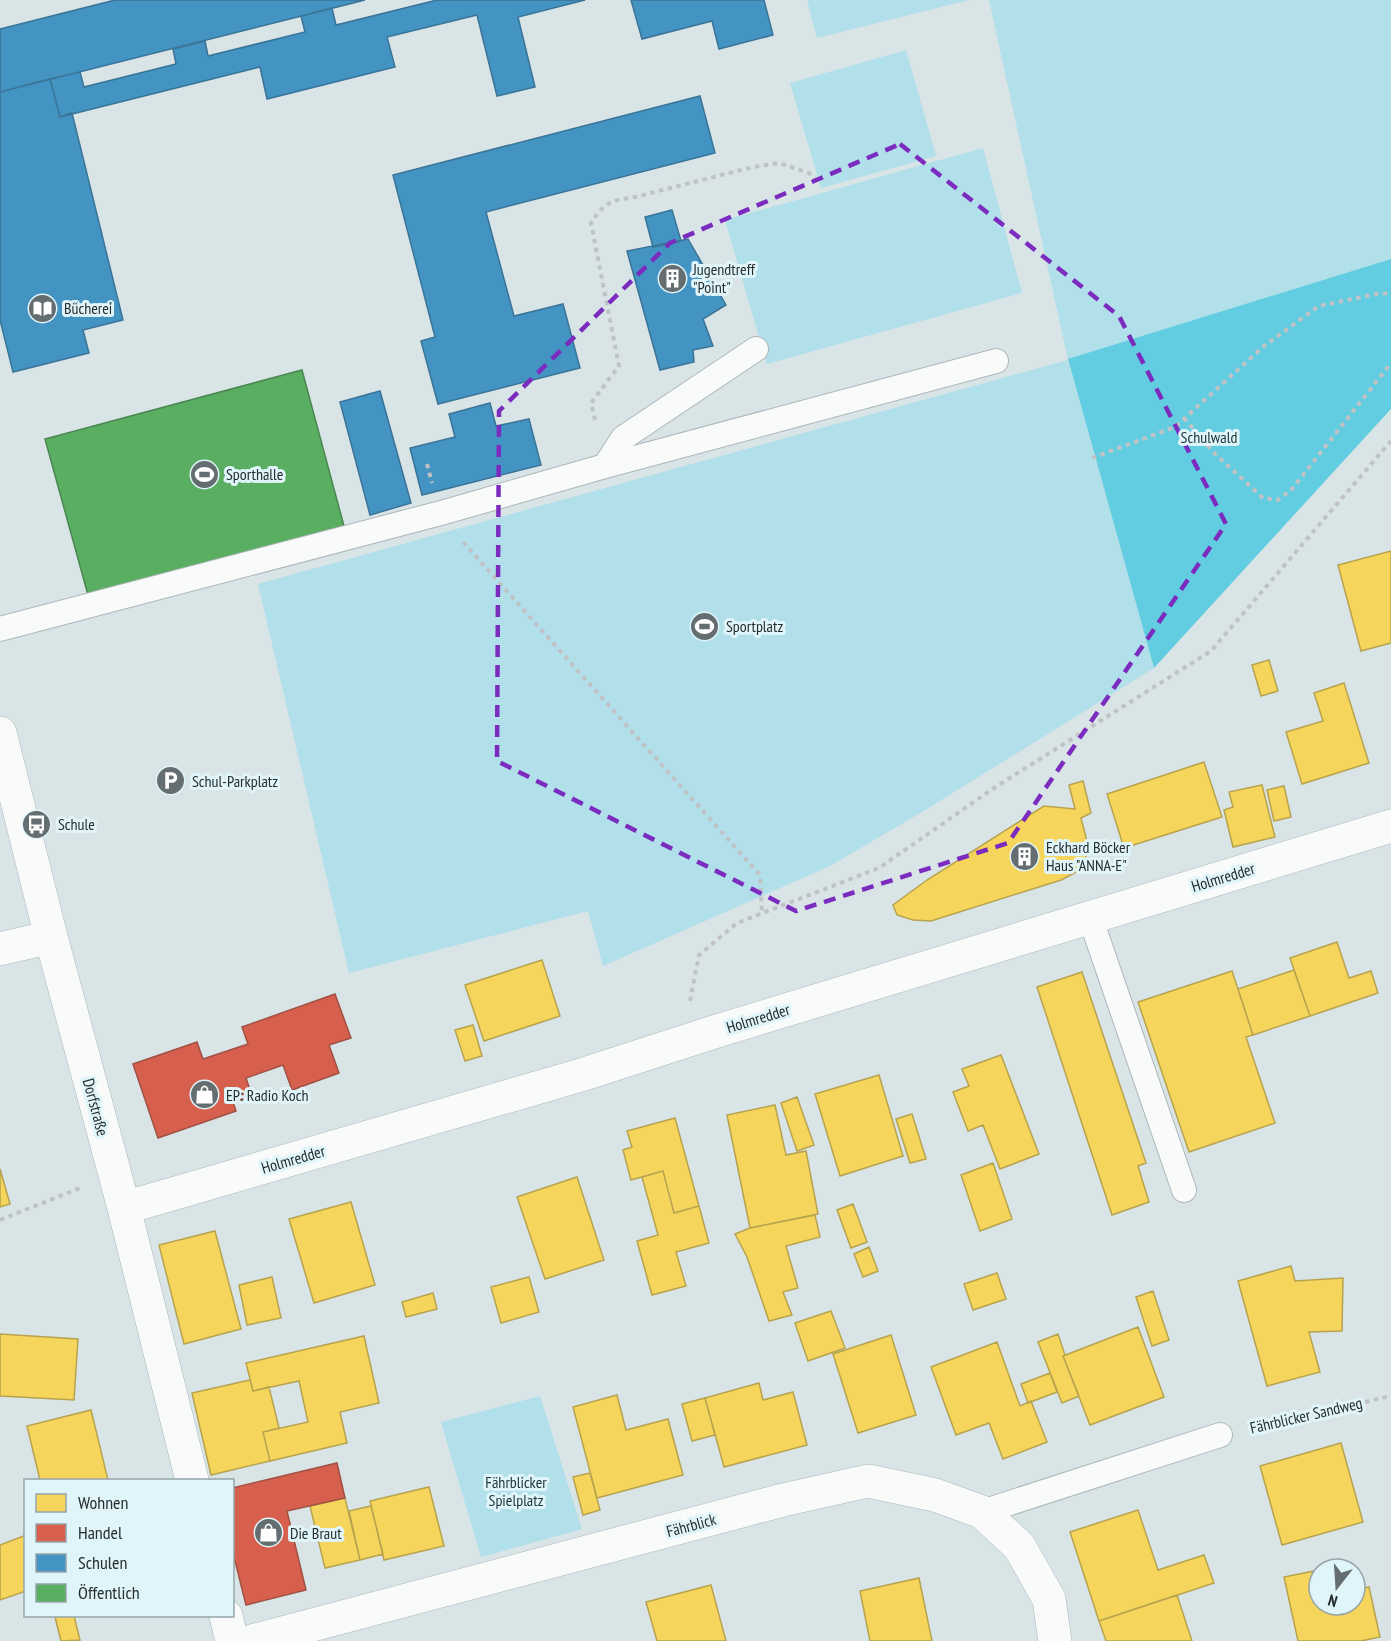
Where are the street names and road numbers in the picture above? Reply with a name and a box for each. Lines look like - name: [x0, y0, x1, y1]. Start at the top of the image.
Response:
- street label: Holmredder: [1189, 858, 1258, 896]
- street label: Holmredder: [724, 999, 793, 1037]
- street label: Dorfstraße: [79, 1076, 113, 1138]
- street label: Holmredder: [259, 1140, 328, 1178]
- street label: Fährblicker Sandweg: [1248, 1392, 1364, 1438]
- street label: Fährblick: [664, 1509, 719, 1541]

